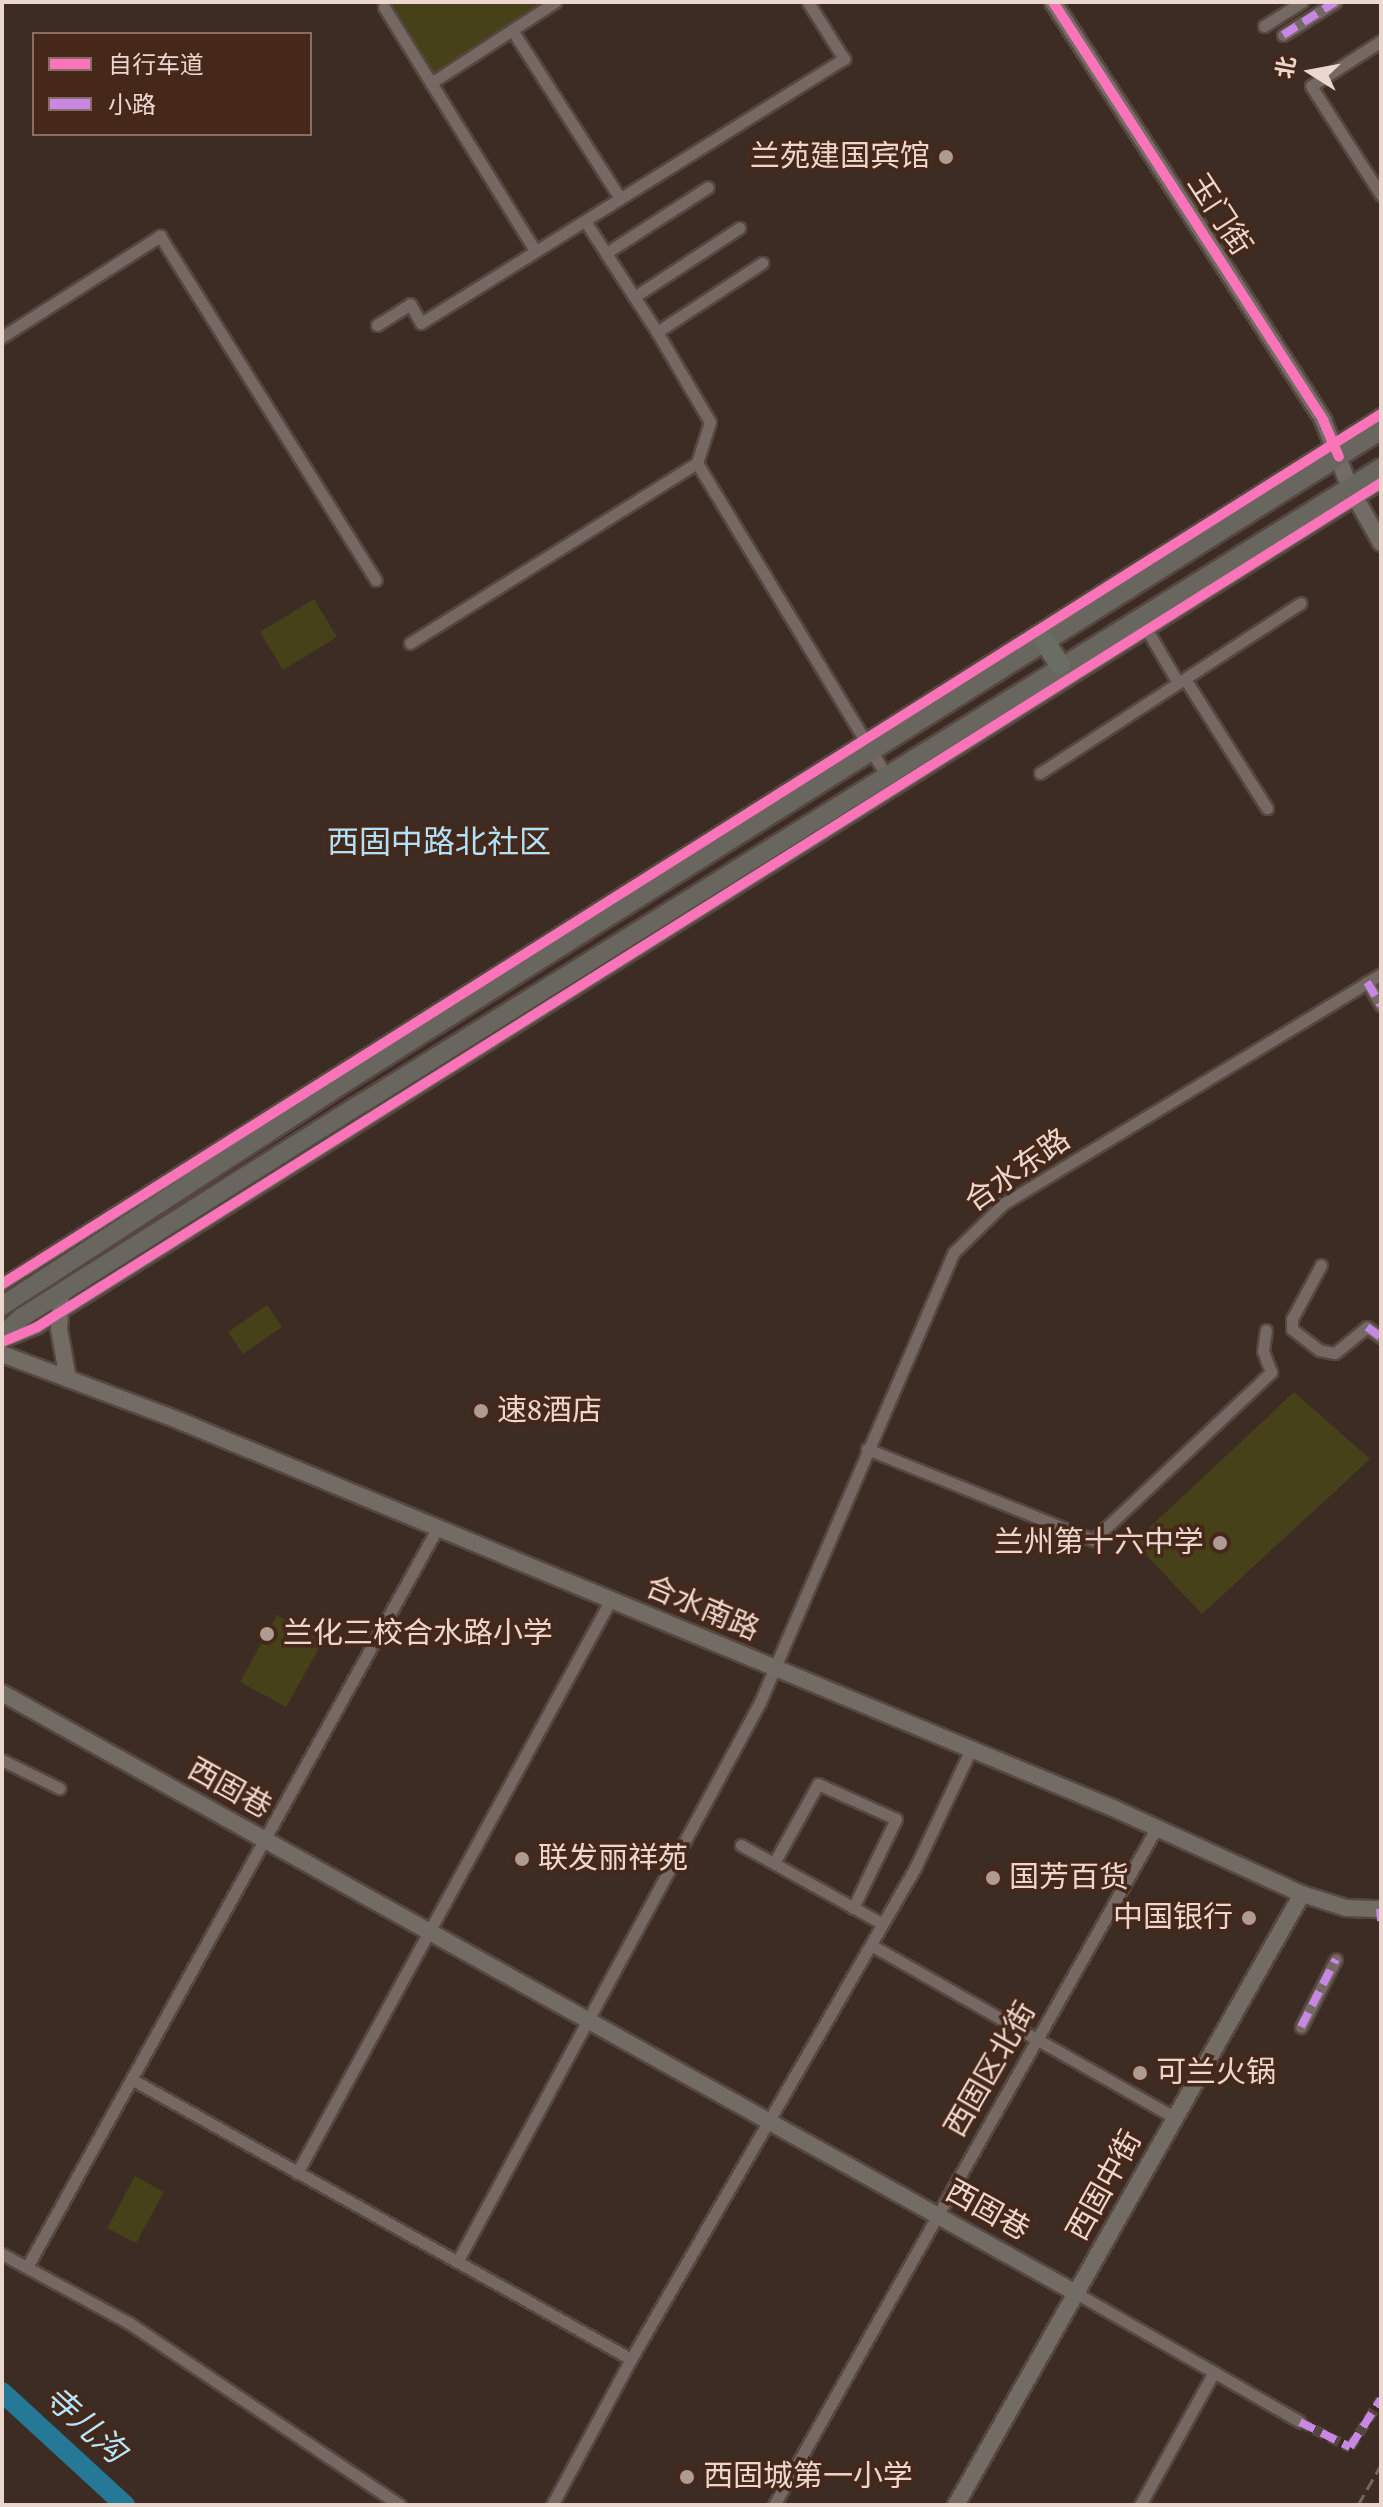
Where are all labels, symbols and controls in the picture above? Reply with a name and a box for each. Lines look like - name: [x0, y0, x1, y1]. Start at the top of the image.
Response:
- legend: [32, 32, 312, 136]
- north arrow: [1271, 32, 1351, 112]
- text: 自行车道: [108, 48, 204, 84]
- text: 北: [1269, 53, 1305, 81]
- text: 小路: [108, 88, 156, 124]
- place label: 兰苑建国宾馆: [750, 139, 930, 175]
- marker: 兰苑建国宾馆: [937, 148, 955, 166]
- street label: 玉门街: [1179, 167, 1259, 263]
- district label: 西固中路北社区: [327, 825, 551, 863]
- street label: 合水东路: [959, 1122, 1077, 1220]
- place label: 速8酒店: [497, 1393, 602, 1429]
- marker: 速8酒店: [472, 1402, 490, 1420]
- place label: 兰州第十六中学: [994, 1525, 1204, 1561]
- marker: 兰州第十六中学: [1211, 1534, 1229, 1552]
- street label: 合水南路: [640, 1569, 764, 1649]
- place label: 兰化三校合水路小学: [283, 1616, 553, 1652]
- marker: 兰化三校合水路小学: [258, 1625, 276, 1643]
- street label: 西固巷: [181, 1751, 277, 1827]
- place label: 联发丽祥苑: [538, 1841, 688, 1877]
- marker: 联发丽祥苑: [513, 1850, 531, 1868]
- place label: 国芳百货: [1009, 1860, 1129, 1896]
- marker: 国芳百货: [984, 1869, 1002, 1887]
- place label: 中国银行: [1113, 1900, 1233, 1936]
- marker: 中国银行: [1240, 1909, 1258, 1927]
- street label: 西固区北街: [938, 1996, 1044, 2144]
- place label: 可兰火锅: [1156, 2055, 1276, 2091]
- marker: 可兰火锅: [1131, 2064, 1149, 2082]
- street label: 西固中街: [1060, 2125, 1150, 2247]
- street label: 西固巷: [939, 2173, 1035, 2249]
- water label: 寺儿沟: [35, 2380, 133, 2472]
- place label: 西固城第一小学: [703, 2459, 913, 2495]
- marker: 西固城第一小学: [678, 2468, 696, 2486]

